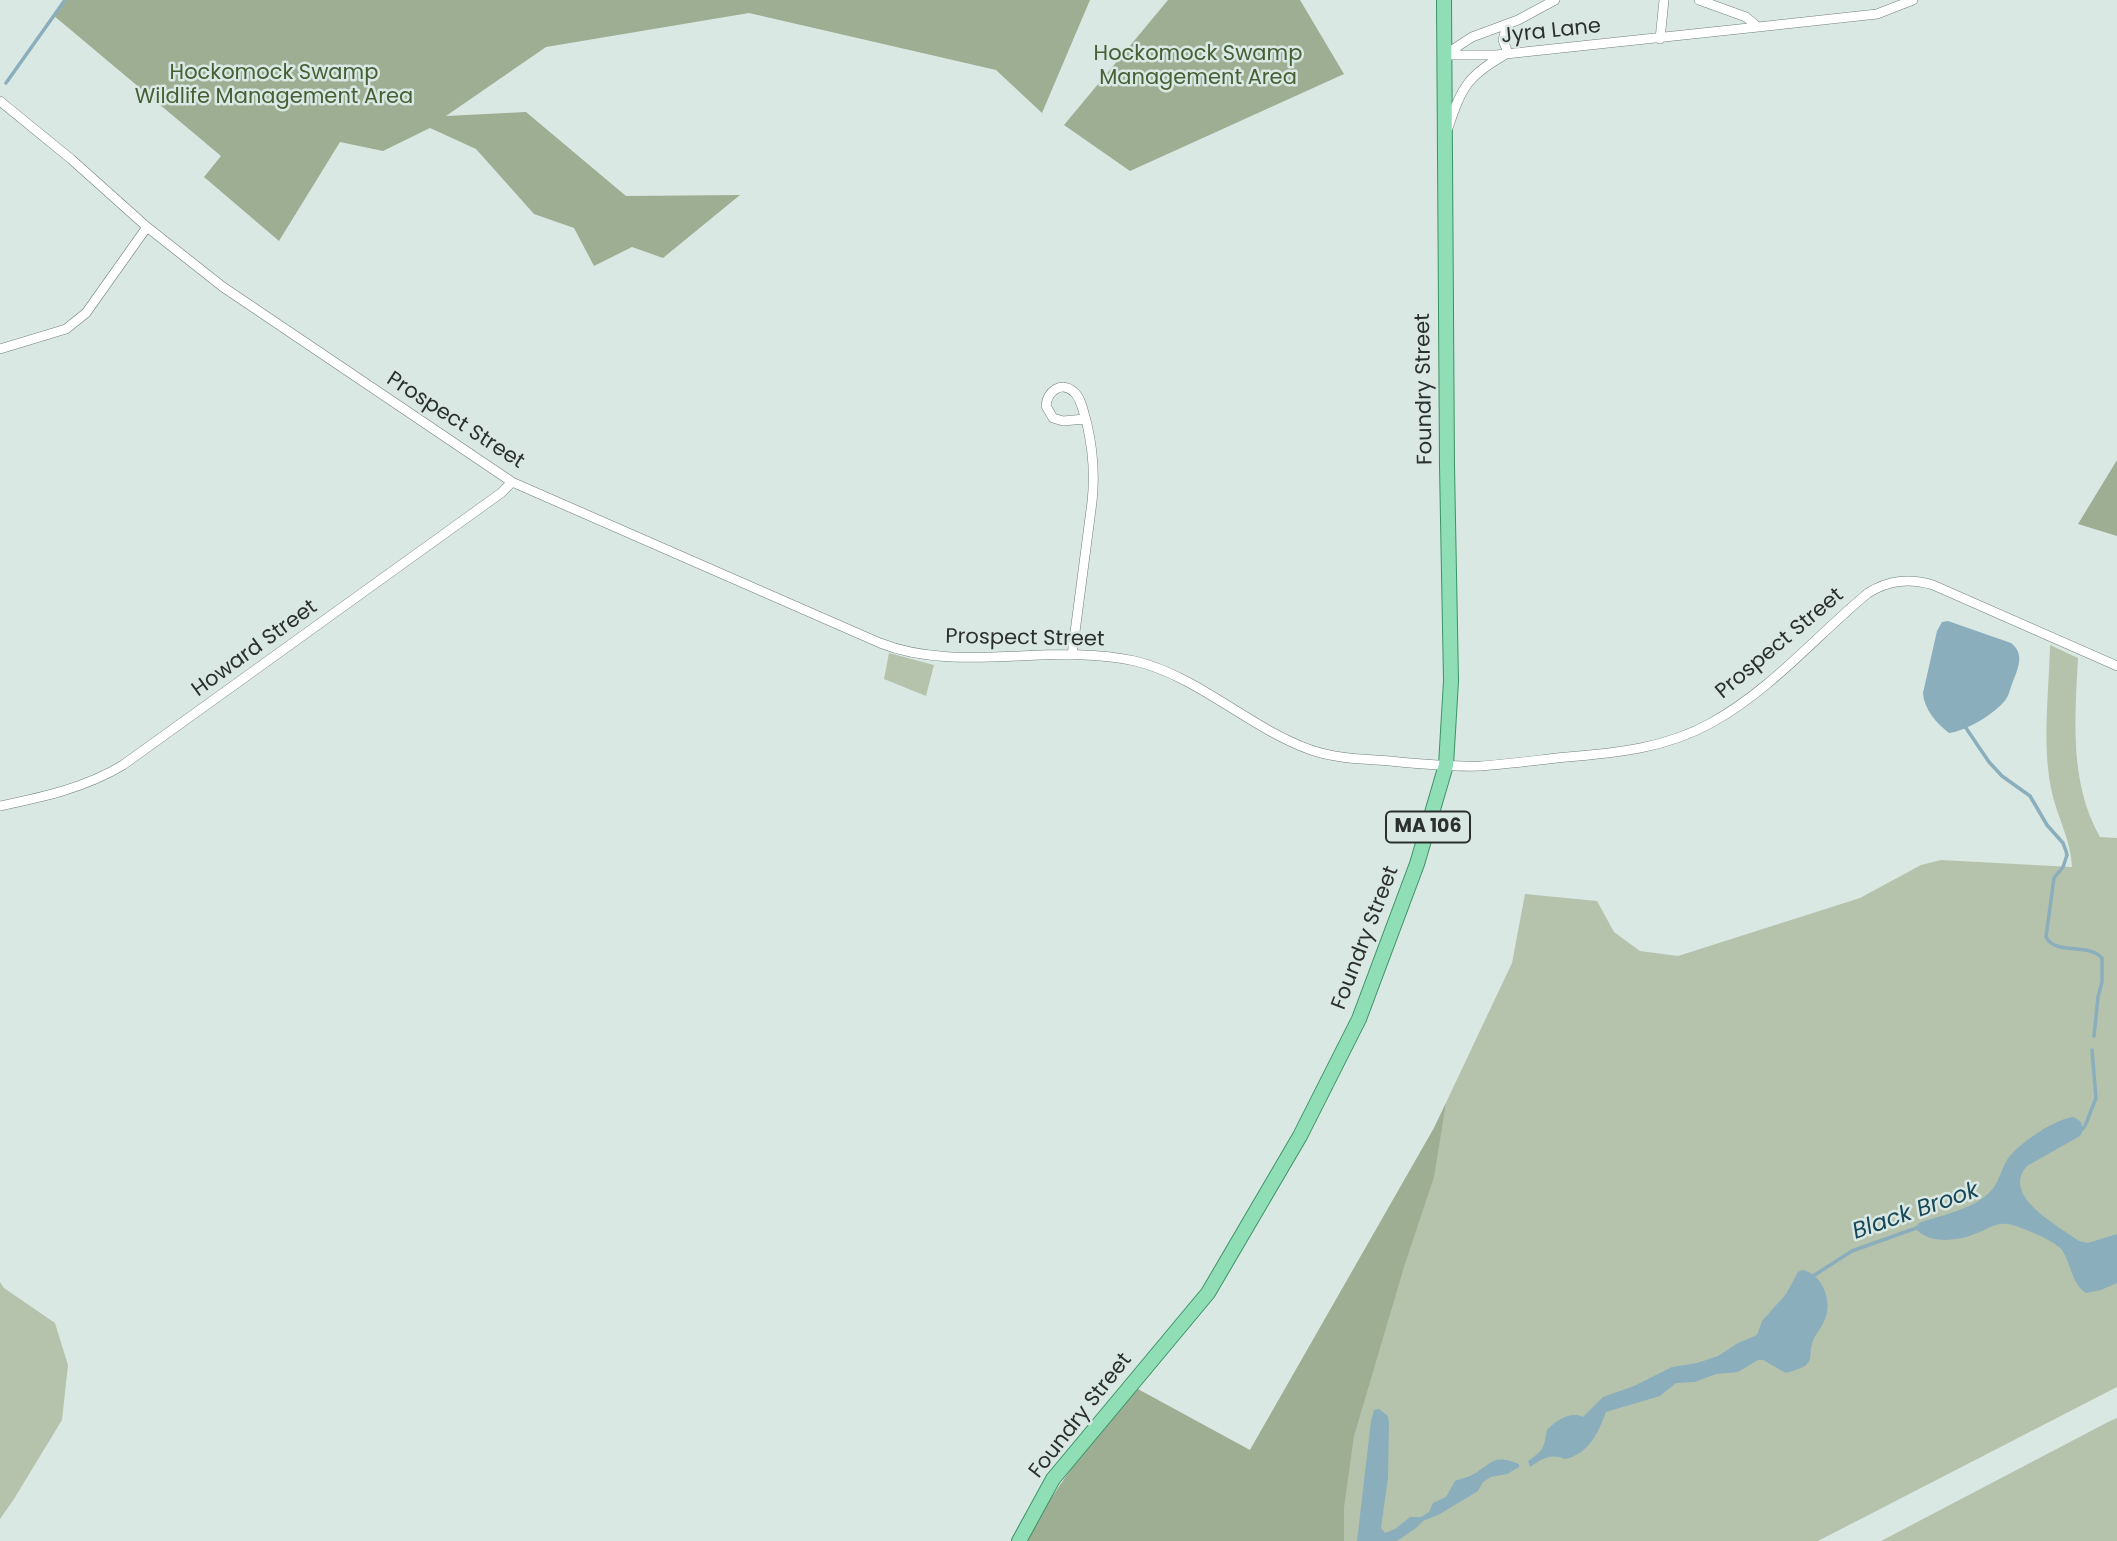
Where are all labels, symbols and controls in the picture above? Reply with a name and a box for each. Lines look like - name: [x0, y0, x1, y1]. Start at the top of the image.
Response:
- street label: Jyra Lane: [1500, 14, 1602, 50]
- park label: Hockomock Swamp Management Area: [1094, 42, 1302, 92]
- park label: Hockomock Swamp Wildlife Management Area: [135, 61, 413, 111]
- street label: Foundry Street: [1411, 313, 1439, 465]
- street label: Prospect Street: [381, 367, 529, 475]
- street label: Prospect Street: [1711, 583, 1849, 705]
- street label: Howard Street: [188, 595, 322, 703]
- street label: Prospect Street: [945, 625, 1105, 653]
- road number: MA 106: [1386, 812, 1470, 842]
- street label: Foundry Street: [1327, 863, 1405, 1013]
- water label: Black Brook: [1849, 1177, 1983, 1247]
- street label: Foundry Street: [1024, 1348, 1138, 1484]

